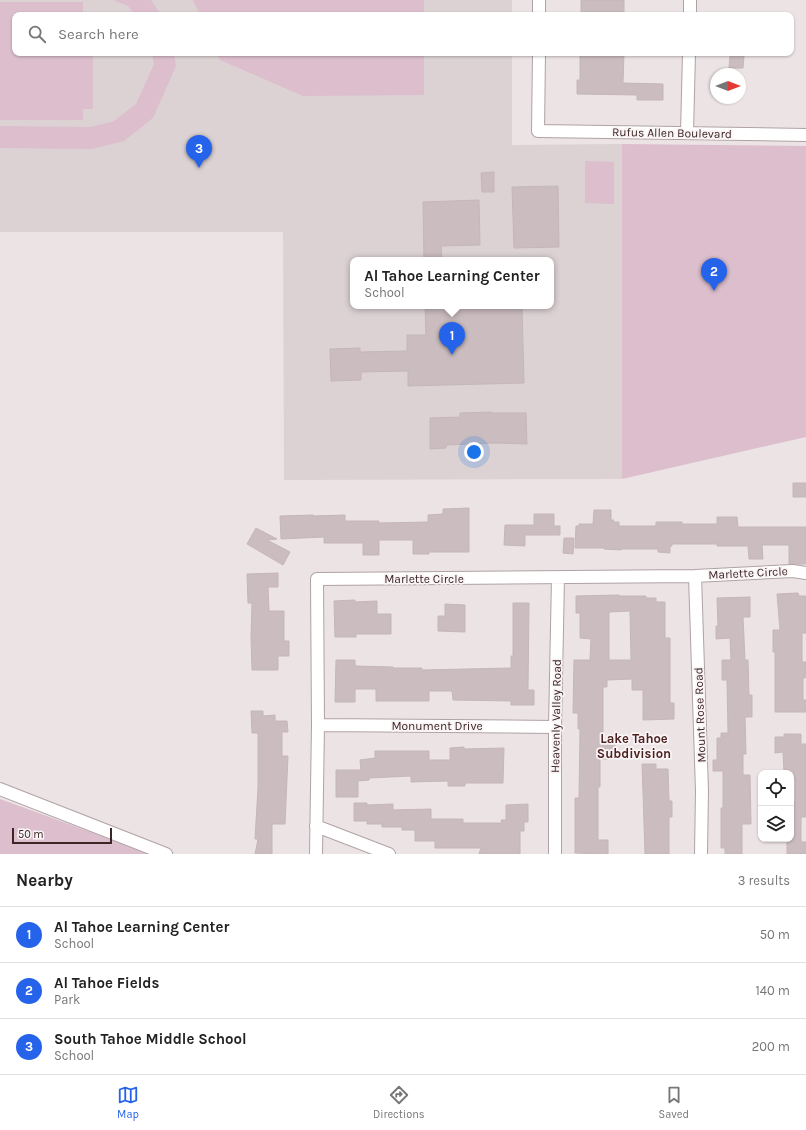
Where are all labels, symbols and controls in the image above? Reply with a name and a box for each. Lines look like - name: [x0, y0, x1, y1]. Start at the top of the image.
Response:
- search box: [12, 12, 794, 56]
- icon: search: [26, 23, 48, 45]
- text: Search here: [58, 25, 139, 43]
- north arrow: [710, 68, 746, 104]
- street label: Rufus Allen Boulevard: [612, 125, 732, 141]
- pin: 3: [186, 135, 212, 168]
- popup: [350, 257, 554, 309]
- pin: 2: [701, 258, 727, 291]
- text: Al Tahoe Learning Center: [364, 267, 540, 285]
- text: School: [364, 285, 405, 300]
- pin: 1: [439, 322, 465, 355]
- your location: [464, 442, 484, 462]
- street label: Marlette Circle: [708, 564, 788, 582]
- street label: Marlette Circle: [384, 572, 464, 586]
- street label: Heavenly Valley Road: [548, 659, 564, 773]
- street label: Mount Rose Road: [691, 667, 709, 763]
- street label: Monument Drive: [391, 719, 483, 733]
- district label: Lake Tahoe Subdivision: [597, 731, 671, 761]
- map controls: [758, 770, 794, 842]
- button: locate: [758, 770, 794, 806]
- button: layers: [758, 806, 794, 842]
- scale bar: [12, 826, 112, 845]
- text: 50 m: [18, 828, 44, 841]
- text: Nearby: [16, 870, 73, 890]
- text: 3 results: [738, 873, 790, 888]
- text: Al Tahoe Learning Center: [54, 918, 229, 936]
- text: 1: [27, 927, 31, 942]
- text: 50 m: [760, 927, 790, 942]
- text: School: [54, 936, 94, 951]
- text: Al Tahoe Fields: [54, 974, 159, 992]
- text: 2: [25, 983, 33, 998]
- text: 140 m: [755, 983, 790, 998]
- text: Park: [54, 992, 80, 1007]
- text: South Tahoe Middle School: [54, 1030, 247, 1048]
- text: 3: [25, 1039, 33, 1054]
- text: 200 m: [752, 1039, 790, 1054]
- text: School: [54, 1048, 94, 1063]
- tab: Map: [117, 1084, 139, 1121]
- tab: Directions: [373, 1084, 425, 1121]
- tab: Saved: [659, 1084, 689, 1121]

